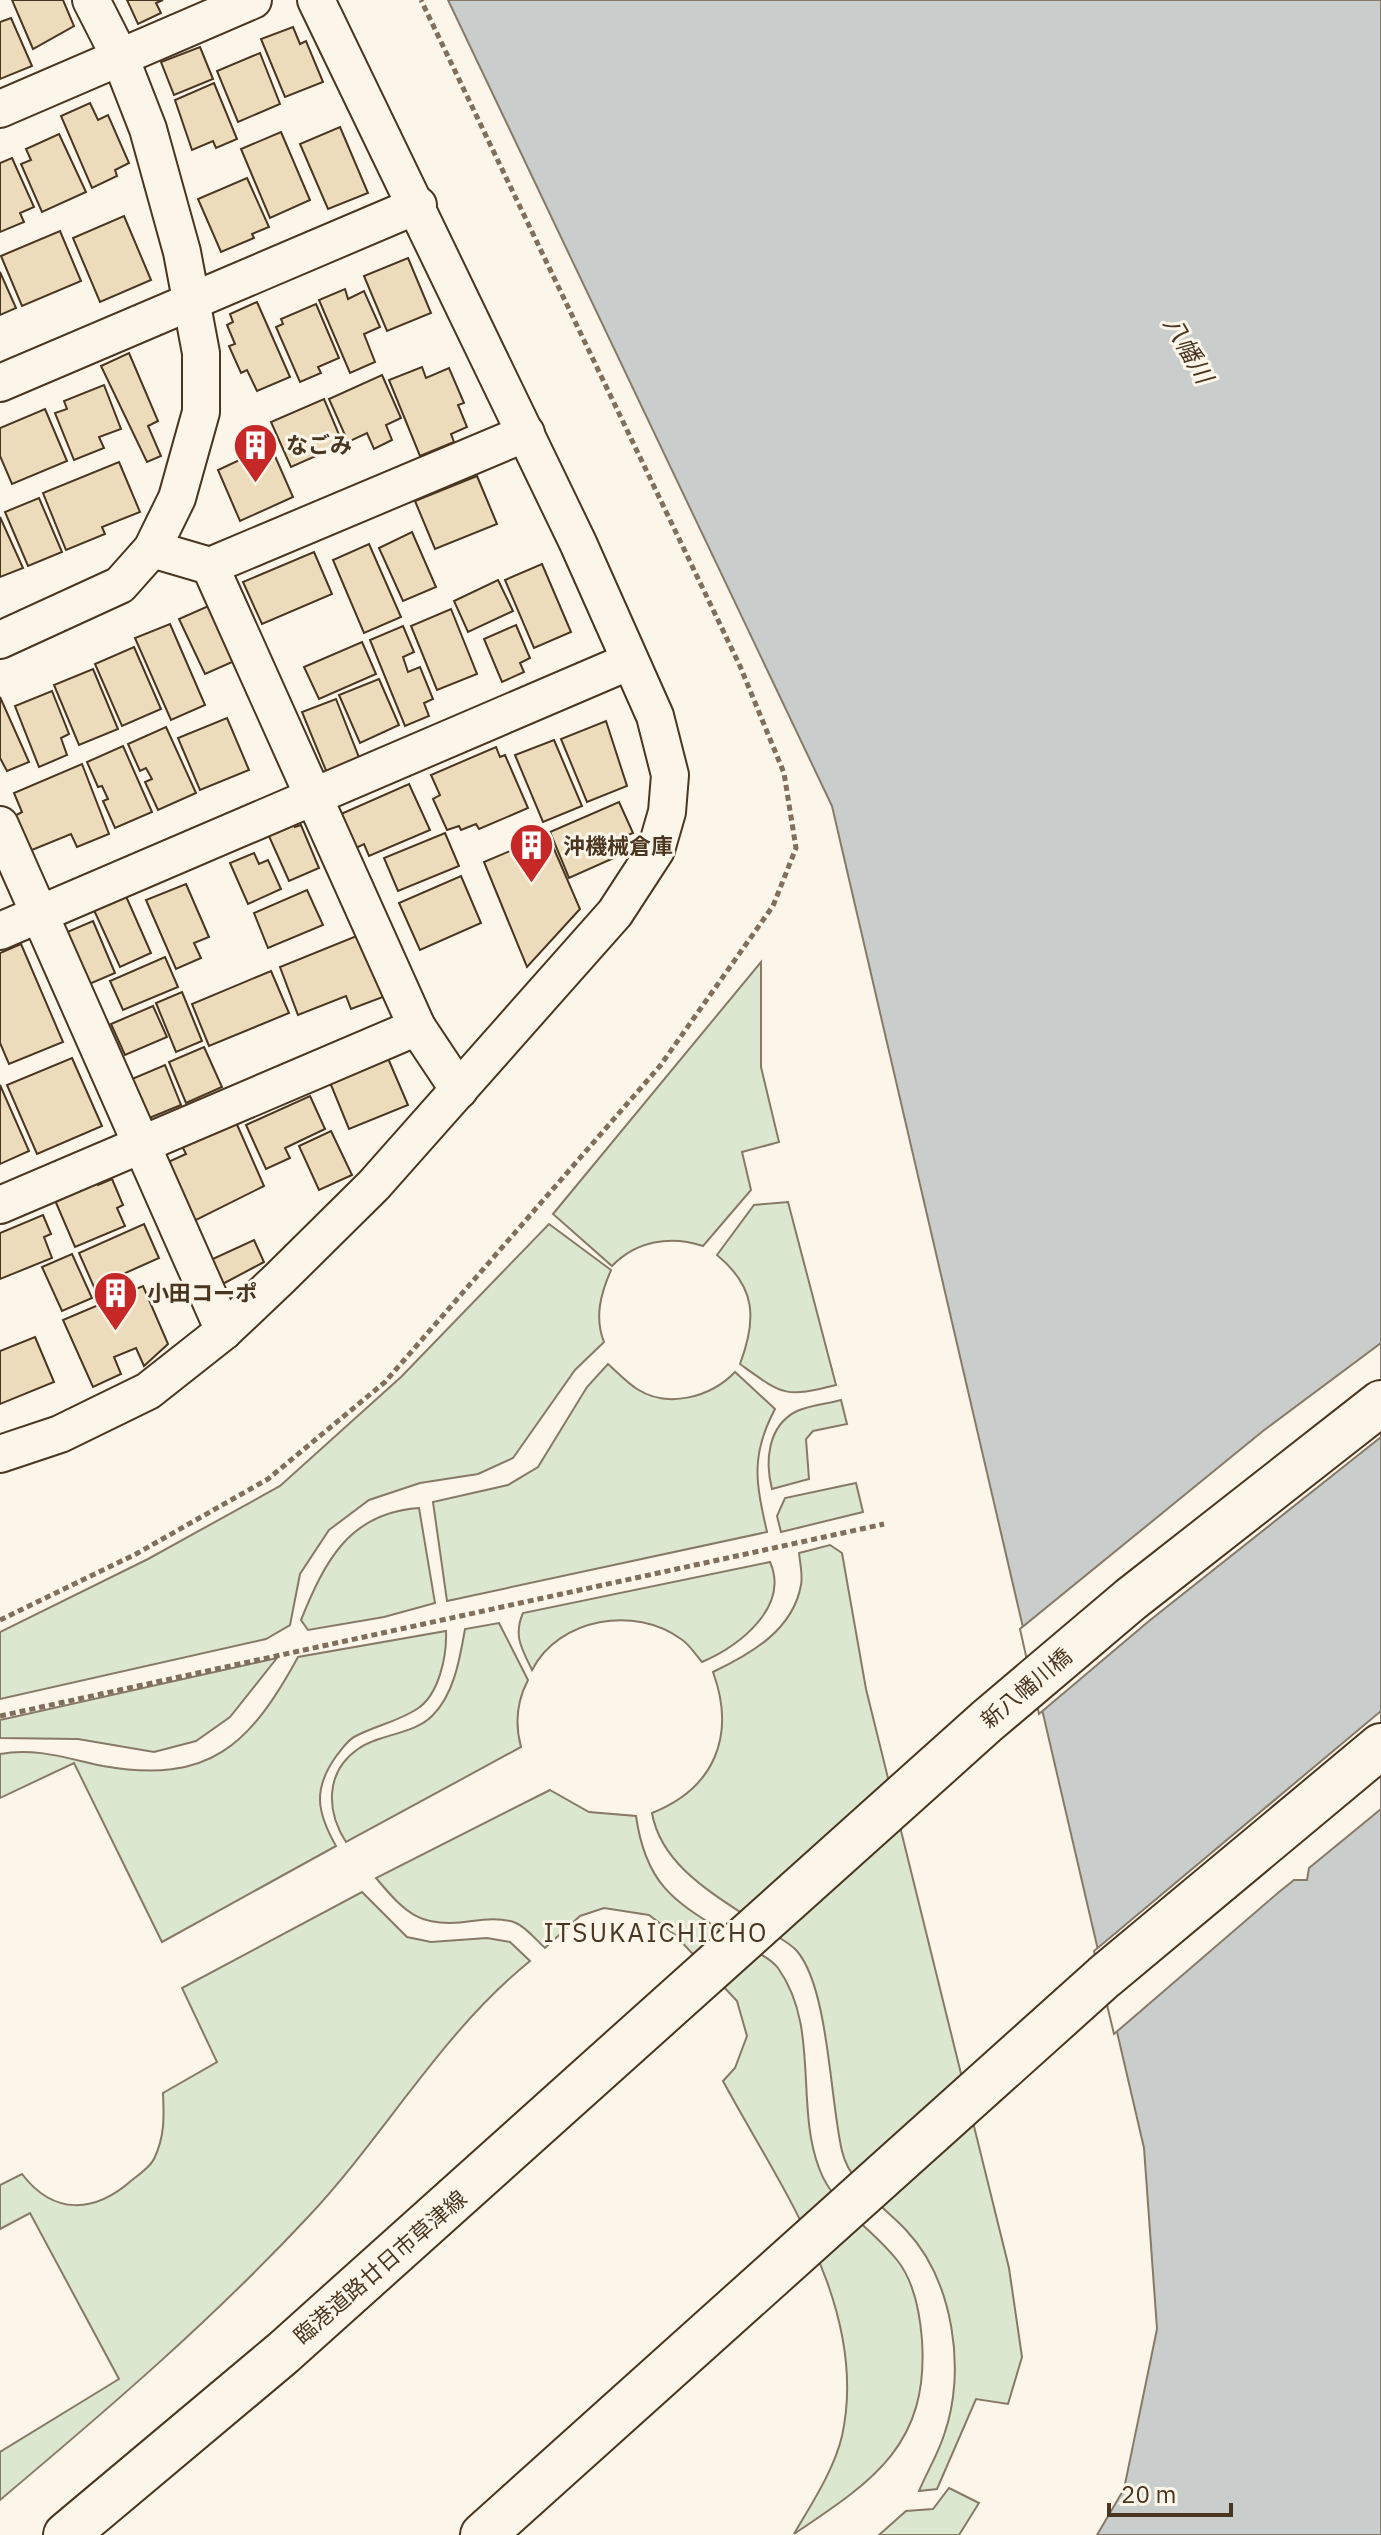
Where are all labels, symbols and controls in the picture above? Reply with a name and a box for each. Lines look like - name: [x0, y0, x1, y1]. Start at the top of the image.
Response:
- water label: 八幡川: [1157, 310, 1222, 391]
- building icon: なごみ: [231, 421, 279, 484]
- place label: なごみ: [286, 430, 352, 459]
- building icon: 沖機械倉庫: [508, 822, 556, 885]
- place label: 沖機械倉庫: [563, 831, 673, 860]
- building icon: 小田コーポ: [92, 1269, 140, 1332]
- place label: 小田コーポ: [147, 1278, 257, 1307]
- street label: 新八幡川橋: [974, 1641, 1077, 1734]
- district label: ITSUKAICHICHO: [544, 1915, 768, 1949]
- street label: 臨港道路廿日市草津線: [287, 2184, 472, 2350]
- scale bar: [1109, 2467, 1231, 2517]
- text: 20 m: [1121, 2478, 1176, 2510]

